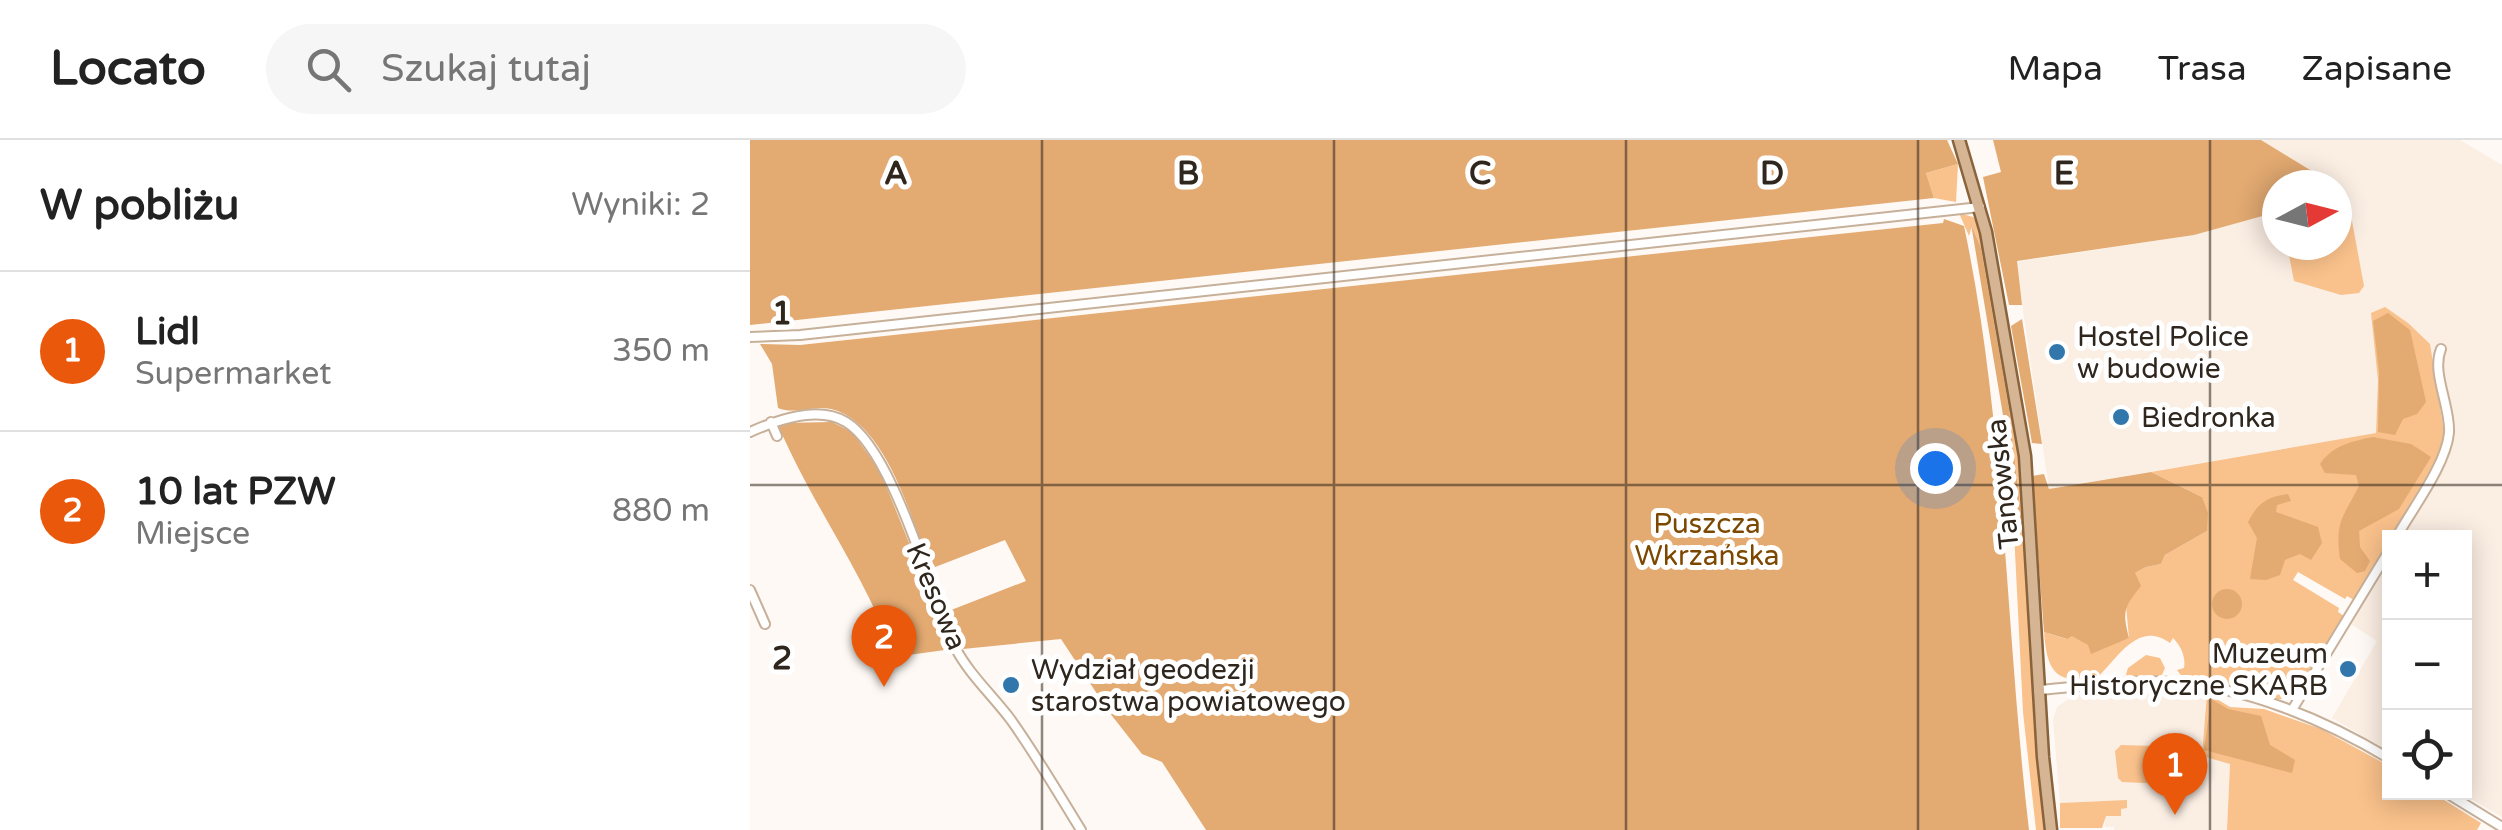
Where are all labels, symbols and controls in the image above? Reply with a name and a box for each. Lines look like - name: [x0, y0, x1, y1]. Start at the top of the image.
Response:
- search box: [266, 24, 966, 114]
- text: Locato: [50, 40, 206, 98]
- icon: search: [301, 42, 356, 97]
- text: Szukaj tutaj: [381, 46, 591, 92]
- text: Mapa: [2008, 48, 2103, 90]
- text: Trasa: [2158, 48, 2247, 90]
- text: Zapisane: [2302, 48, 2452, 90]
- text: A: [884, 155, 908, 193]
- text: B: [1177, 155, 1199, 193]
- text: C: [1469, 155, 1491, 193]
- text: D: [1760, 155, 1784, 193]
- text: E: [2054, 155, 2074, 193]
- north arrow: [2262, 170, 2352, 260]
- text: W pobliżu: [40, 180, 239, 231]
- text: Wyniki: 2: [571, 186, 710, 224]
- text: 1: [772, 295, 792, 333]
- text: Lidl: [135, 309, 200, 355]
- place label: Hostel Police w budowie: [2077, 320, 2249, 386]
- text: 1: [62, 332, 83, 370]
- text: 350 m: [612, 332, 710, 370]
- marker: Hostel Police w budowie: [2046, 341, 2068, 363]
- text: Supermarket: [135, 355, 332, 393]
- place label: Biedronka: [2141, 401, 2276, 435]
- marker: Biedronka: [2110, 406, 2132, 428]
- street label: Tanowska: [1979, 417, 2027, 551]
- your location: [1910, 443, 1961, 494]
- text: 10 lat PZW: [135, 469, 336, 515]
- text: 2: [62, 492, 83, 530]
- text: 880 m: [612, 492, 710, 530]
- park label: Puszcza Wkrzańska: [1634, 507, 1780, 573]
- text: Miejsce: [135, 515, 250, 553]
- map controls: [2382, 530, 2472, 800]
- button: +: [2382, 530, 2472, 620]
- street label: Kresowa: [898, 538, 974, 655]
- pin: 2: [852, 604, 916, 687]
- button: −: [2382, 620, 2472, 710]
- place label: Muzeum Historyczne SKARB: [2069, 637, 2328, 703]
- text: 2: [772, 640, 792, 678]
- place label: Wydział geodezji starostwa powiatowego: [1031, 653, 1346, 719]
- marker: Muzeum Historyczne SKARB: [2337, 658, 2359, 680]
- marker: Wydział geodezji starostwa powiatowego: [1000, 674, 1022, 696]
- button: locate: [2382, 710, 2472, 800]
- pin: 1: [2142, 732, 2208, 815]

